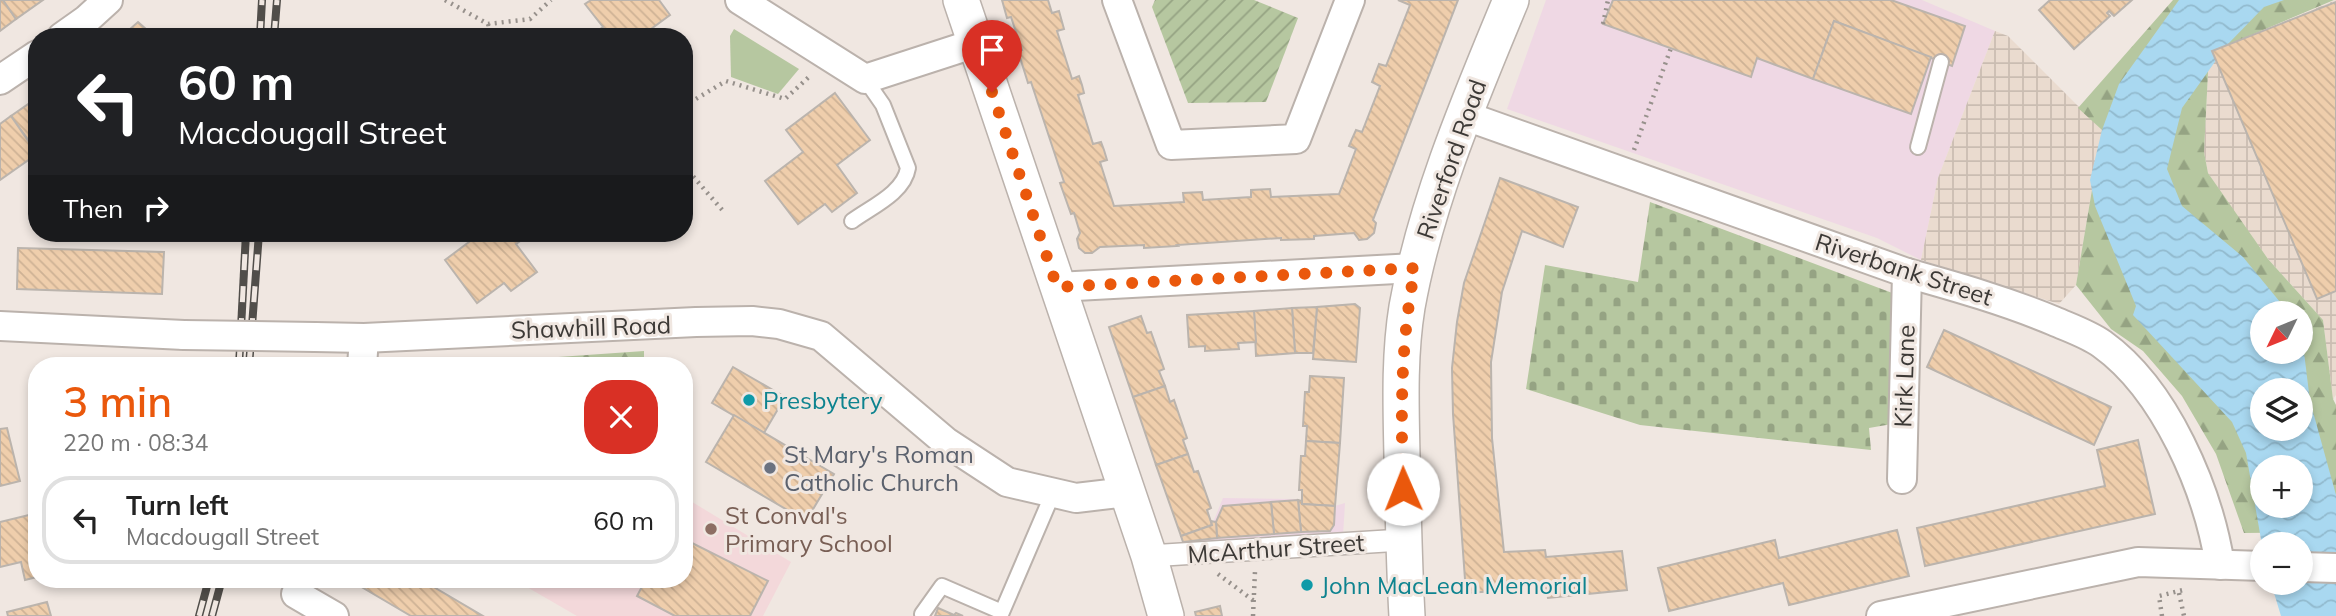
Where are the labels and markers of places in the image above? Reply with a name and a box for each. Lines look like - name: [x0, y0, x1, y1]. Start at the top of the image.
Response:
- pin: [962, 20, 1022, 92]
- place label: Presbytery: [763, 385, 883, 415]
- marker: Presbytery: [741, 392, 757, 408]
- place label: St Mary's Roman Catholic Church: [784, 439, 974, 497]
- marker: St Mary's Roman Catholic Church: [762, 460, 778, 476]
- place label: St Conval's Primary School: [725, 500, 893, 558]
- marker: St Conval's Primary School: [703, 521, 719, 537]
- place label: John MacLean Memorial: [1321, 570, 1588, 600]
- marker: John MacLean Memorial: [1299, 577, 1315, 593]

